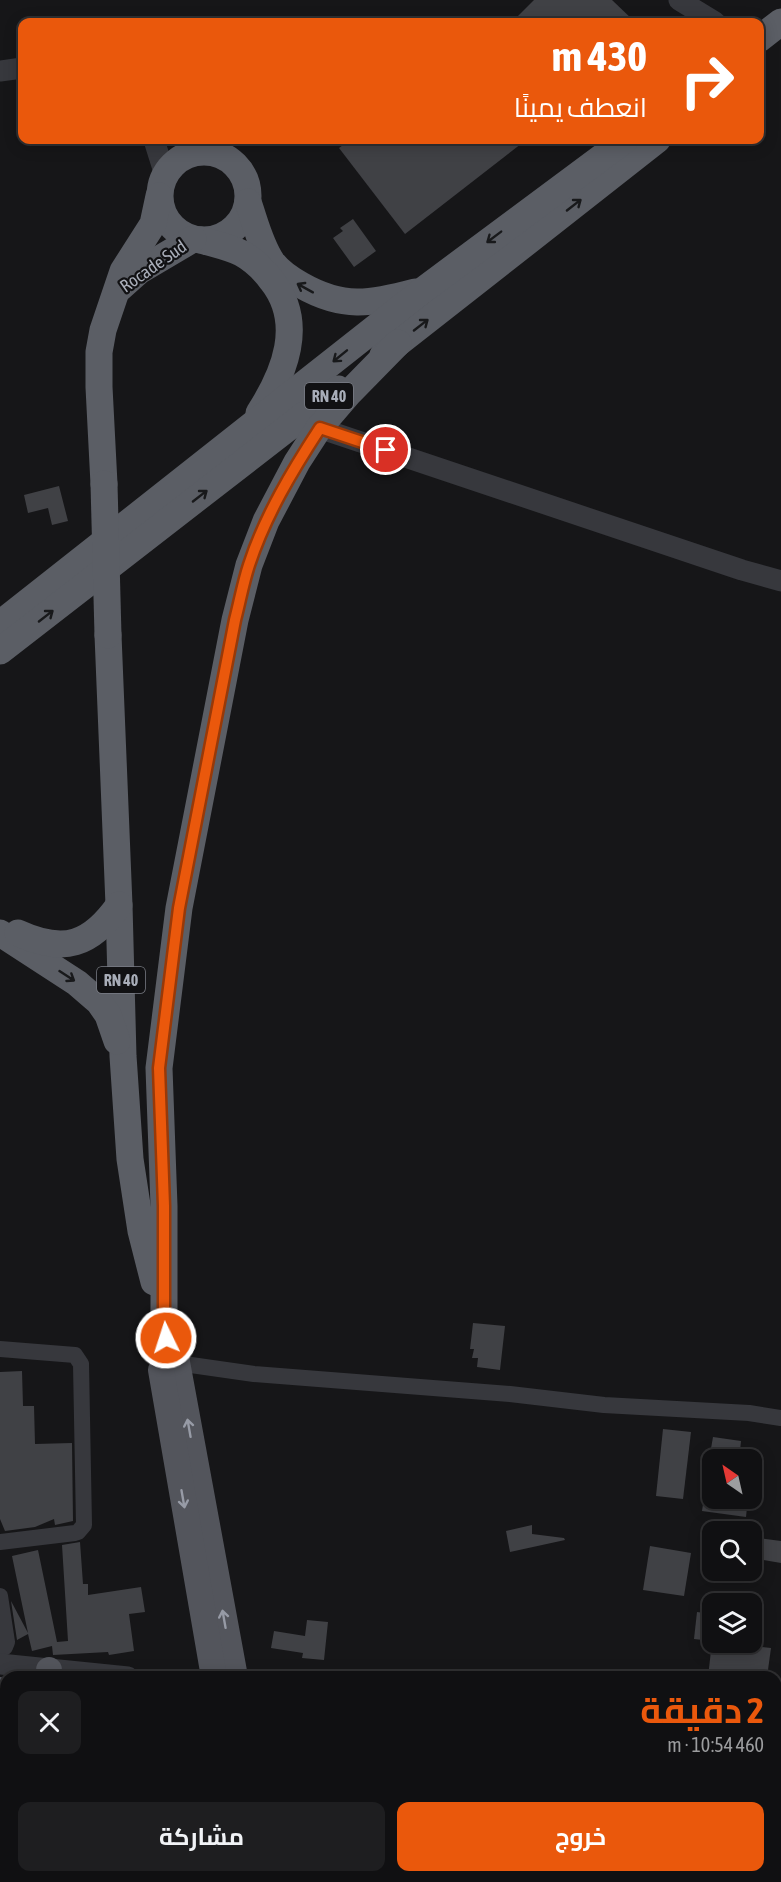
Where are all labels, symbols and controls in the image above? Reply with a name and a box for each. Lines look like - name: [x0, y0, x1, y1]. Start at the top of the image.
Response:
- text: 430 m: [552, 32, 647, 80]
- icon: right: [668, 42, 746, 120]
- text: انعطف يمينًا: [514, 92, 647, 123]
- one-way arrow: [566, 198, 582, 211]
- one-way arrow: [487, 231, 503, 243]
- street label: Rocade Sud: [116, 235, 190, 297]
- one-way arrow: [297, 281, 314, 293]
- one-way arrow: [412, 318, 428, 331]
- one-way arrow: [332, 350, 348, 363]
- road number: RN 40: [305, 383, 353, 409]
- pin: [360, 424, 411, 475]
- icon: arrive: [369, 433, 402, 466]
- one-way arrow: [192, 489, 208, 502]
- one-way arrow: [38, 609, 54, 622]
- road number: RN 40: [97, 967, 145, 993]
- one-way arrow: [58, 971, 75, 983]
- position arrow: [134, 1306, 198, 1370]
- one-way arrow: [183, 1418, 194, 1438]
- north arrow: [702, 1449, 762, 1509]
- map controls: [702, 1449, 762, 1653]
- one-way arrow: [178, 1488, 189, 1508]
- button: search: [702, 1521, 762, 1581]
- button: layers: [702, 1593, 762, 1653]
- one-way arrow: [218, 1610, 229, 1630]
- text: 2 دقيقة: [640, 1689, 764, 1731]
- button: close: [18, 1691, 81, 1754]
- text: 460 m · 10:54: [667, 1733, 764, 1756]
- button: مشاركة: [18, 1802, 385, 1871]
- button: خروج: [397, 1802, 764, 1871]

